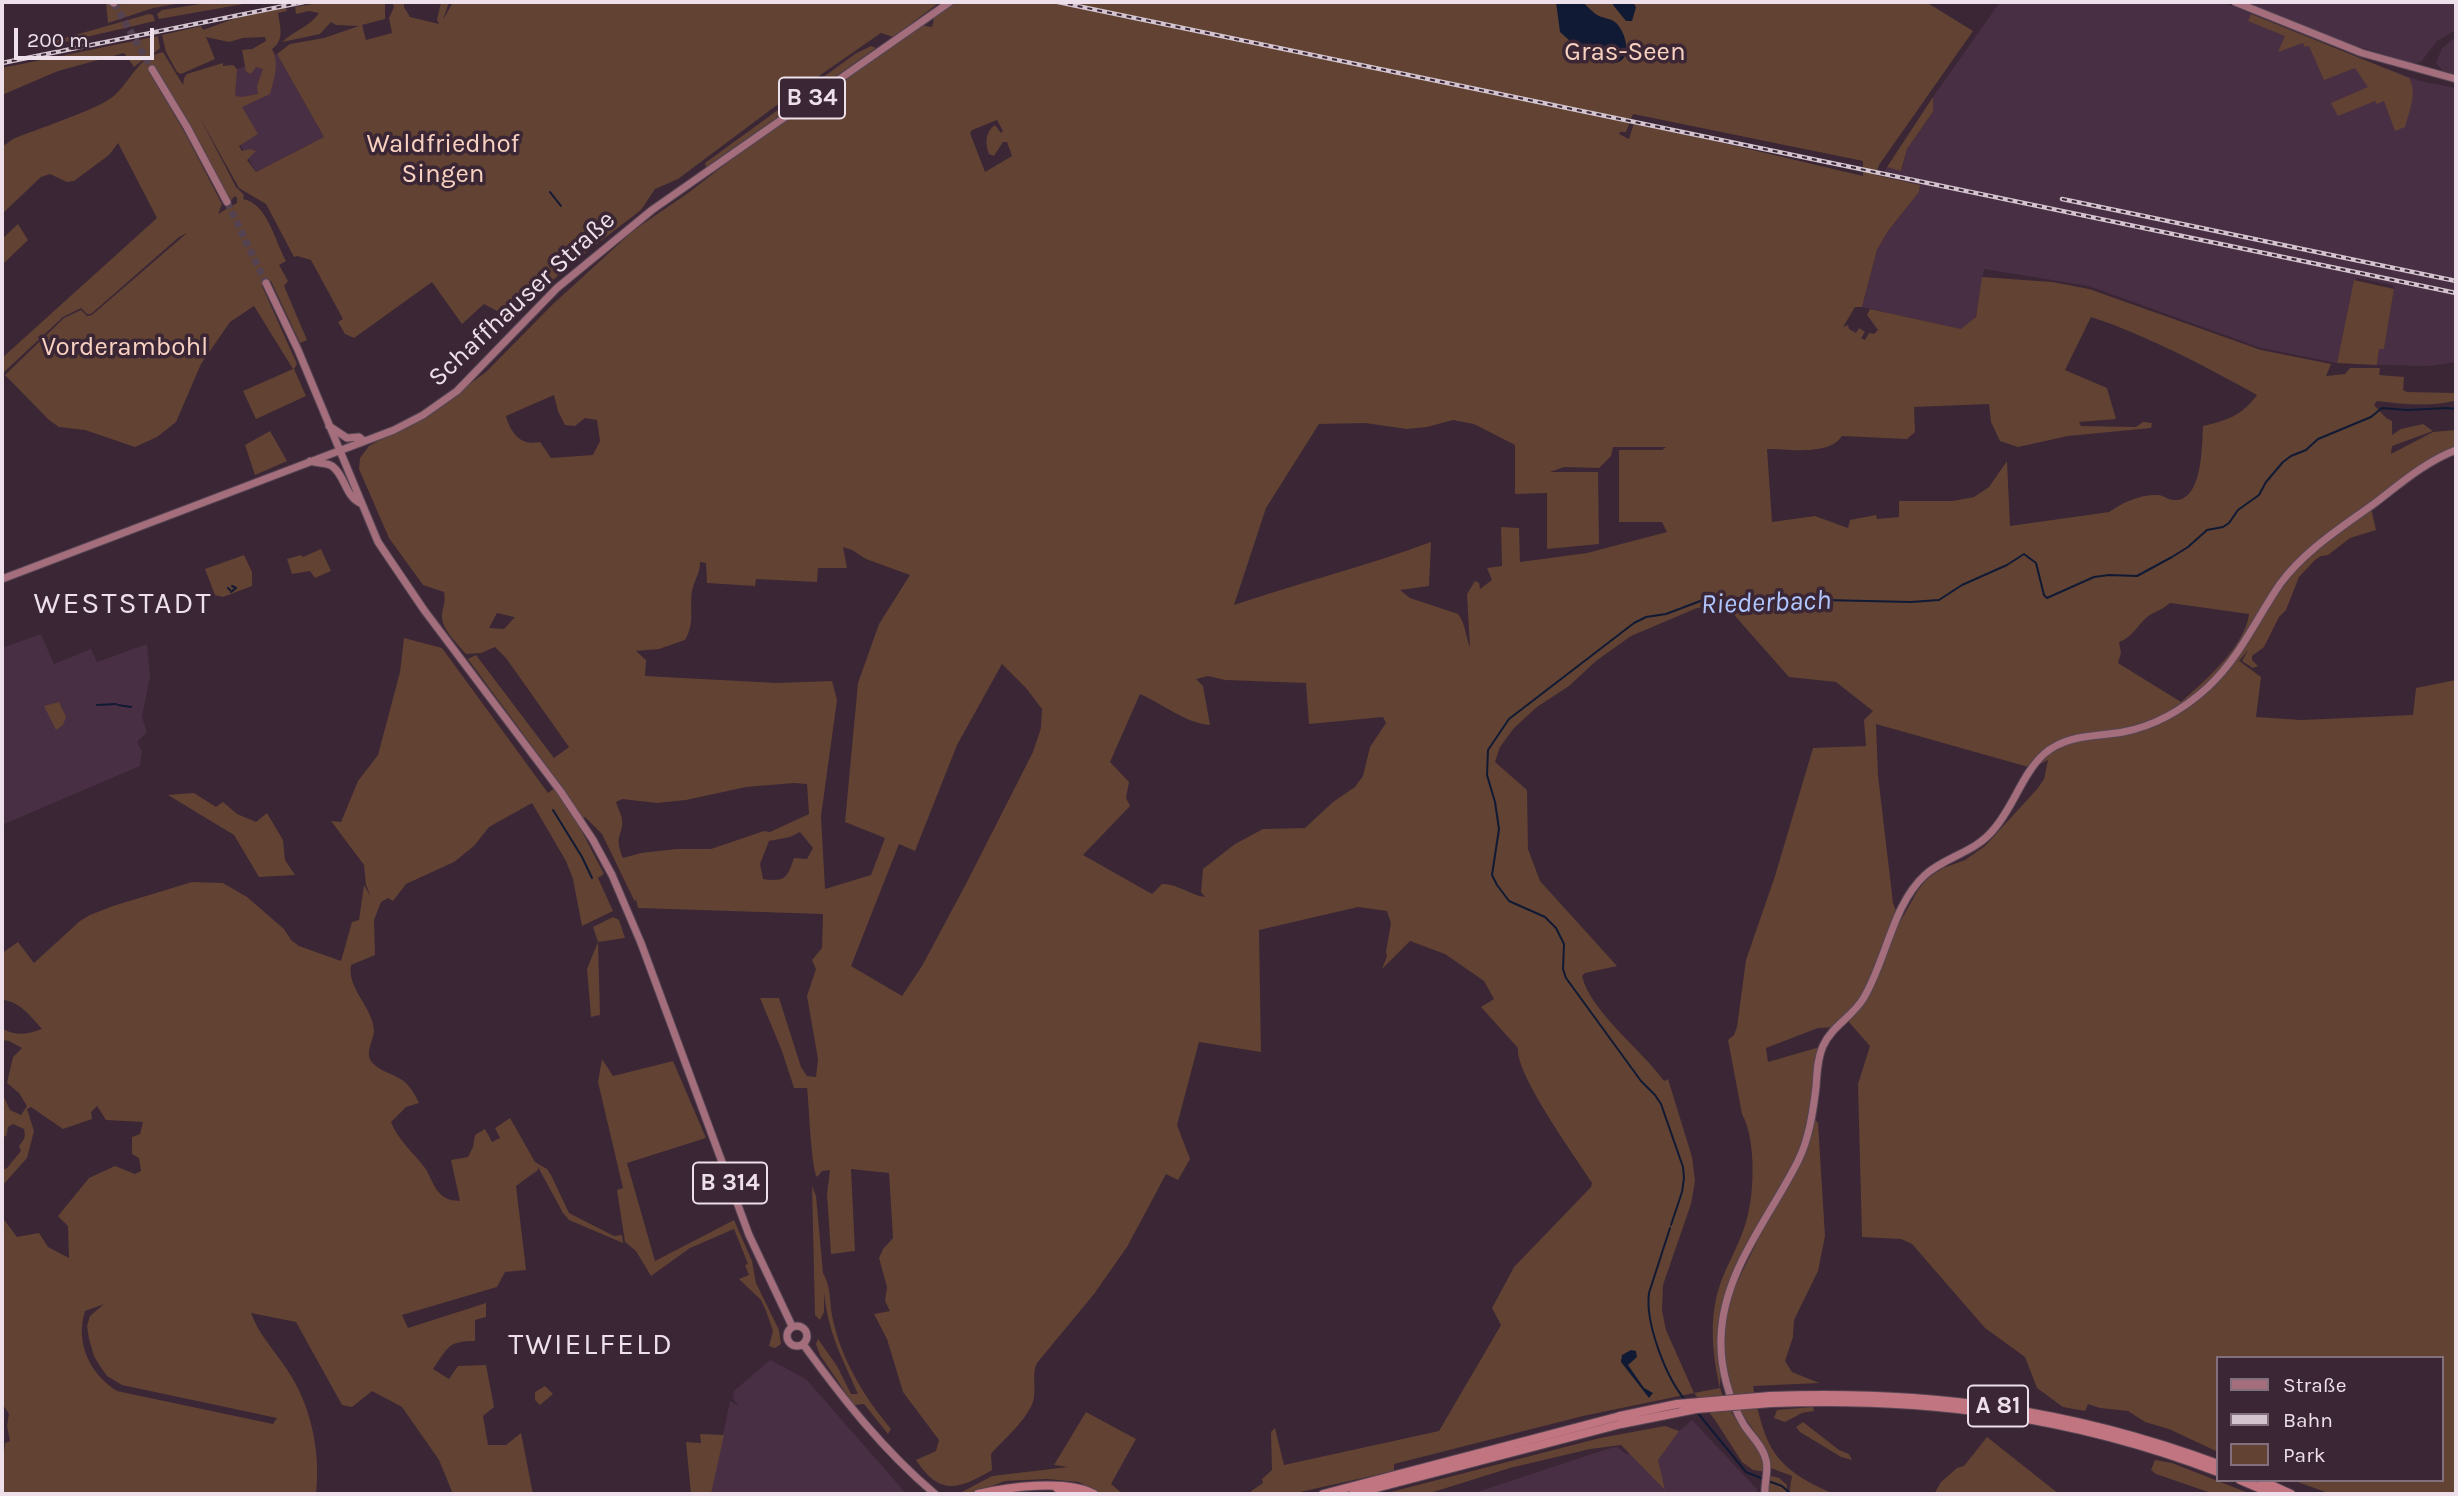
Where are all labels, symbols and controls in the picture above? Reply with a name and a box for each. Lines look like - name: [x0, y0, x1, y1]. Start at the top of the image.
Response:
- scale bar: [18, 14, 158, 58]
- text: 200 m: [27, 28, 89, 52]
- park label: Gras-Seen: [1564, 37, 1686, 69]
- road number: B 34: [779, 78, 845, 118]
- park label: Waldfriedhof Singen: [366, 129, 520, 190]
- street label: Schaffhauser Straße: [422, 204, 622, 394]
- park label: Vorderambohl: [42, 332, 208, 364]
- water label: Riederbach: [1700, 584, 1832, 622]
- district label: WESTSTADT: [35, 586, 211, 622]
- road number: B 314: [693, 1162, 767, 1204]
- district label: TWIELFELD: [509, 1327, 673, 1363]
- legend: [2216, 1356, 2444, 1482]
- text: Straße: [2283, 1373, 2346, 1397]
- road number: A 81: [1968, 1386, 2028, 1426]
- text: Bahn: [2283, 1408, 2333, 1432]
- text: Park: [2283, 1443, 2326, 1467]

